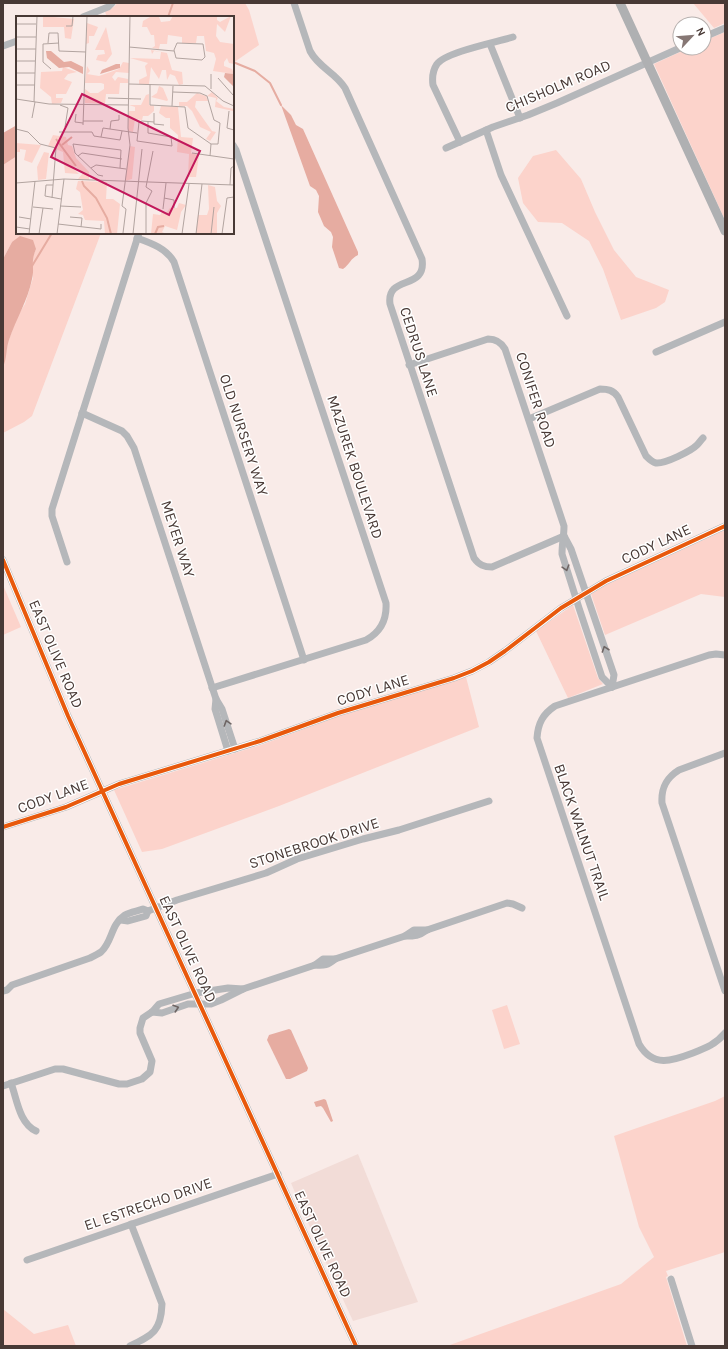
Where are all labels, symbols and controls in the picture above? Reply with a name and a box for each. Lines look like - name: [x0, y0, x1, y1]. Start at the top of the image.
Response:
- inset map: [16, 16, 234, 234]
- north arrow: [672, 16, 712, 56]
- text: N: [693, 25, 708, 38]
- street label: CHISHOLM ROAD: [503, 56, 613, 116]
- street label: CEDRUS LANE: [396, 305, 442, 399]
- street label: CONIFER ROAD: [512, 350, 560, 450]
- street label: OLD NURSERY WAY: [216, 372, 272, 499]
- street label: MAZUREK BOULEVARD: [323, 393, 387, 541]
- street label: MEYER WAY: [157, 498, 199, 581]
- street label: CODY LANE: [618, 520, 694, 568]
- one-way arrow: [562, 564, 570, 571]
- street label: EAST OLIVE ROAD: [25, 597, 87, 711]
- one-way arrow: [601, 646, 610, 653]
- street label: CODY LANE: [335, 670, 411, 710]
- one-way arrow: [223, 720, 232, 727]
- street label: BLACK WALNUT TRAIL: [550, 761, 614, 903]
- street label: CODY LANE: [15, 775, 91, 817]
- street label: STONEBROOK DRIVE: [247, 813, 381, 873]
- street label: EAST OLIVE ROAD: [155, 893, 221, 1005]
- one-way arrow: [172, 1004, 179, 1013]
- street label: EL ESTRECHO DRIVE: [82, 1174, 214, 1234]
- street label: EAST OLIVE ROAD: [290, 1188, 356, 1300]

